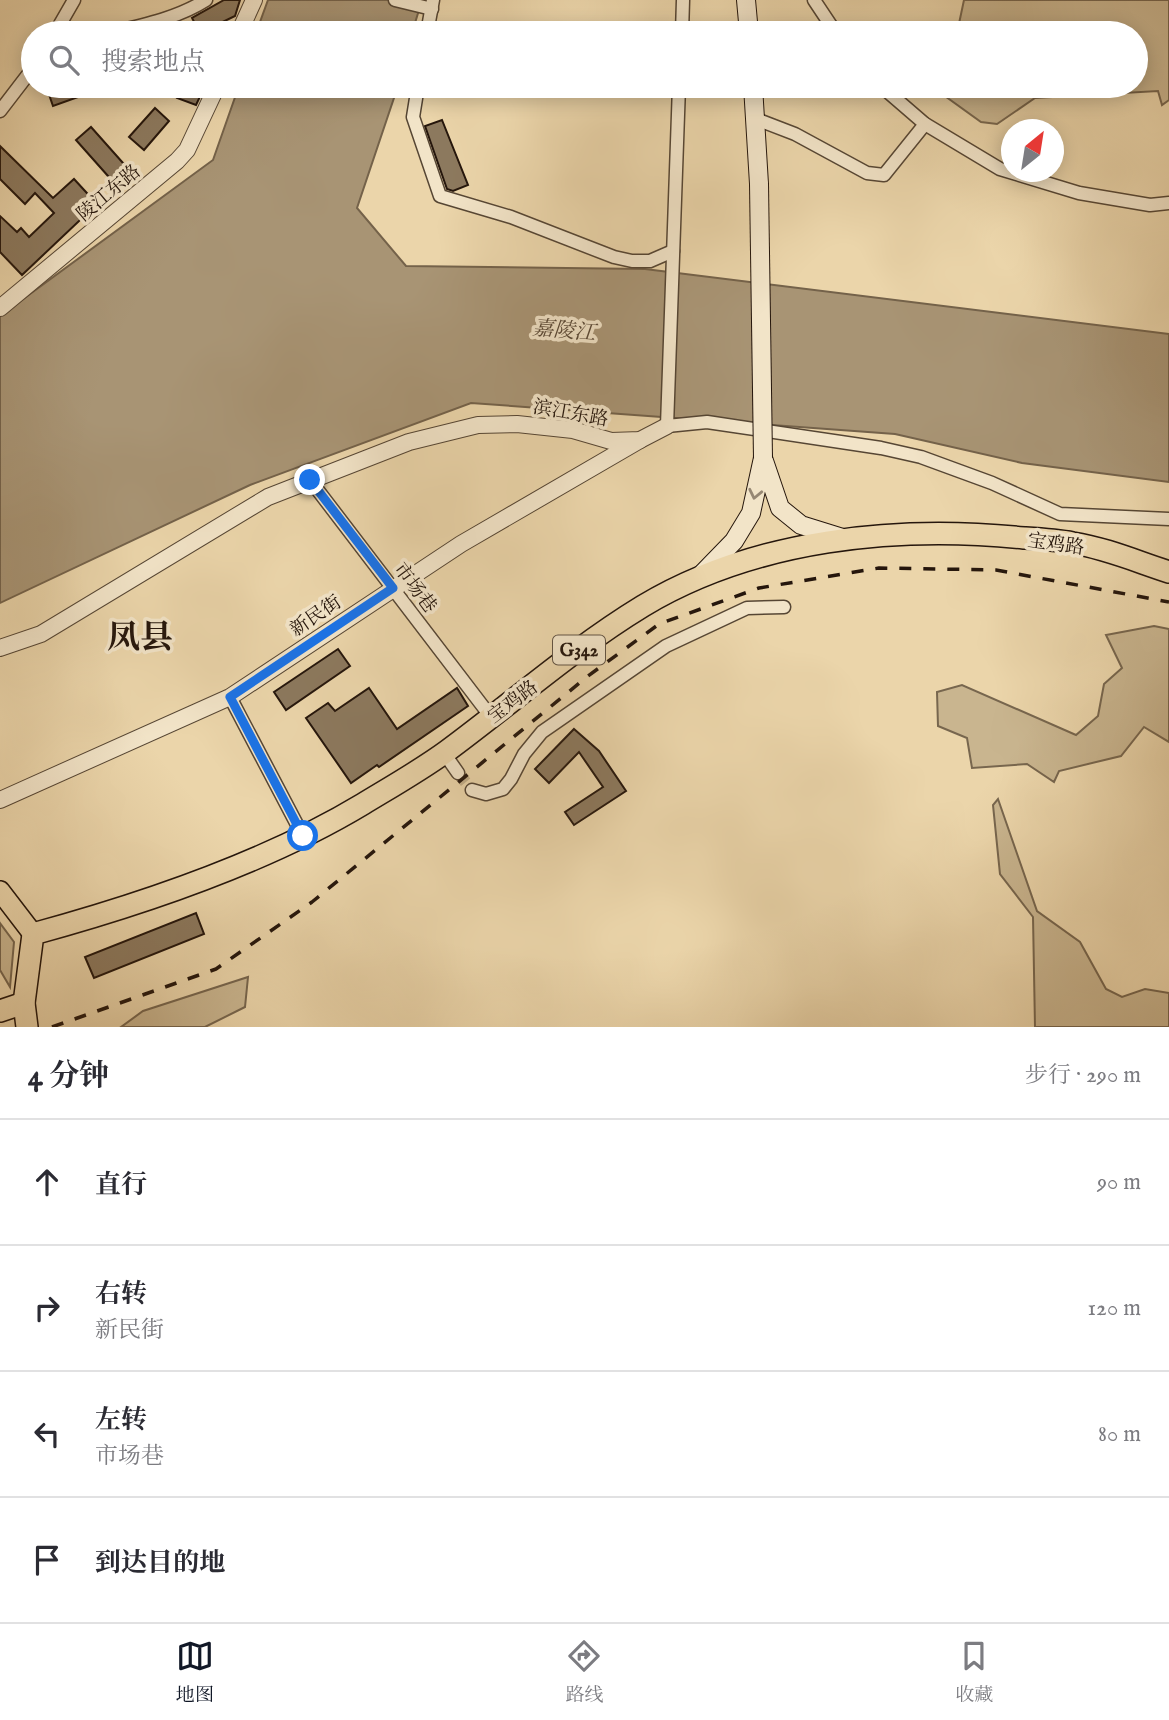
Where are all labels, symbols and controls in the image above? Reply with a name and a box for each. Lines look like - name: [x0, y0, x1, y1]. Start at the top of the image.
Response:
- search box: [21, 21, 1148, 98]
- icon: search: [45, 41, 83, 79]
- text: 搜索地点: [101, 46, 205, 79]
- north arrow: [1001, 119, 1064, 182]
- street label: 陵江东路: [72, 160, 146, 227]
- water label: 嘉陵江: [531, 315, 599, 348]
- street label: 滨江东路: [531, 396, 610, 432]
- route end: [294, 464, 325, 495]
- one-way arrow: [749, 488, 764, 500]
- street label: 宝鸡路: [1026, 529, 1086, 561]
- street label: 市场巷: [388, 558, 441, 618]
- street label: 新民街: [286, 591, 346, 643]
- district label: 凤县: [107, 618, 173, 660]
- road number: G342: [553, 636, 605, 664]
- street label: 宝鸡路: [483, 676, 543, 729]
- route start: [287, 820, 318, 851]
- text: 4 分钟: [28, 1058, 109, 1096]
- text: 步行 · 290 m: [1025, 1061, 1141, 1090]
- icon: ahead: [28, 1163, 66, 1201]
- text: 90 m: [1097, 1168, 1141, 1197]
- text: 直行: [95, 1169, 147, 1202]
- text: 右转: [95, 1278, 147, 1311]
- icon: right: [28, 1289, 66, 1327]
- text: 120 m: [1088, 1294, 1141, 1323]
- text: 新民街: [95, 1316, 164, 1345]
- text: 左转: [95, 1404, 147, 1437]
- icon: left: [28, 1415, 66, 1453]
- text: 80 m: [1098, 1420, 1141, 1449]
- text: 市场巷: [95, 1442, 164, 1471]
- icon: arrive: [28, 1541, 66, 1579]
- text: 到达目的地: [95, 1547, 225, 1580]
- tab: 地图: [176, 1637, 214, 1708]
- tab: 路线: [565, 1637, 603, 1708]
- tab: 收藏: [955, 1637, 993, 1708]

